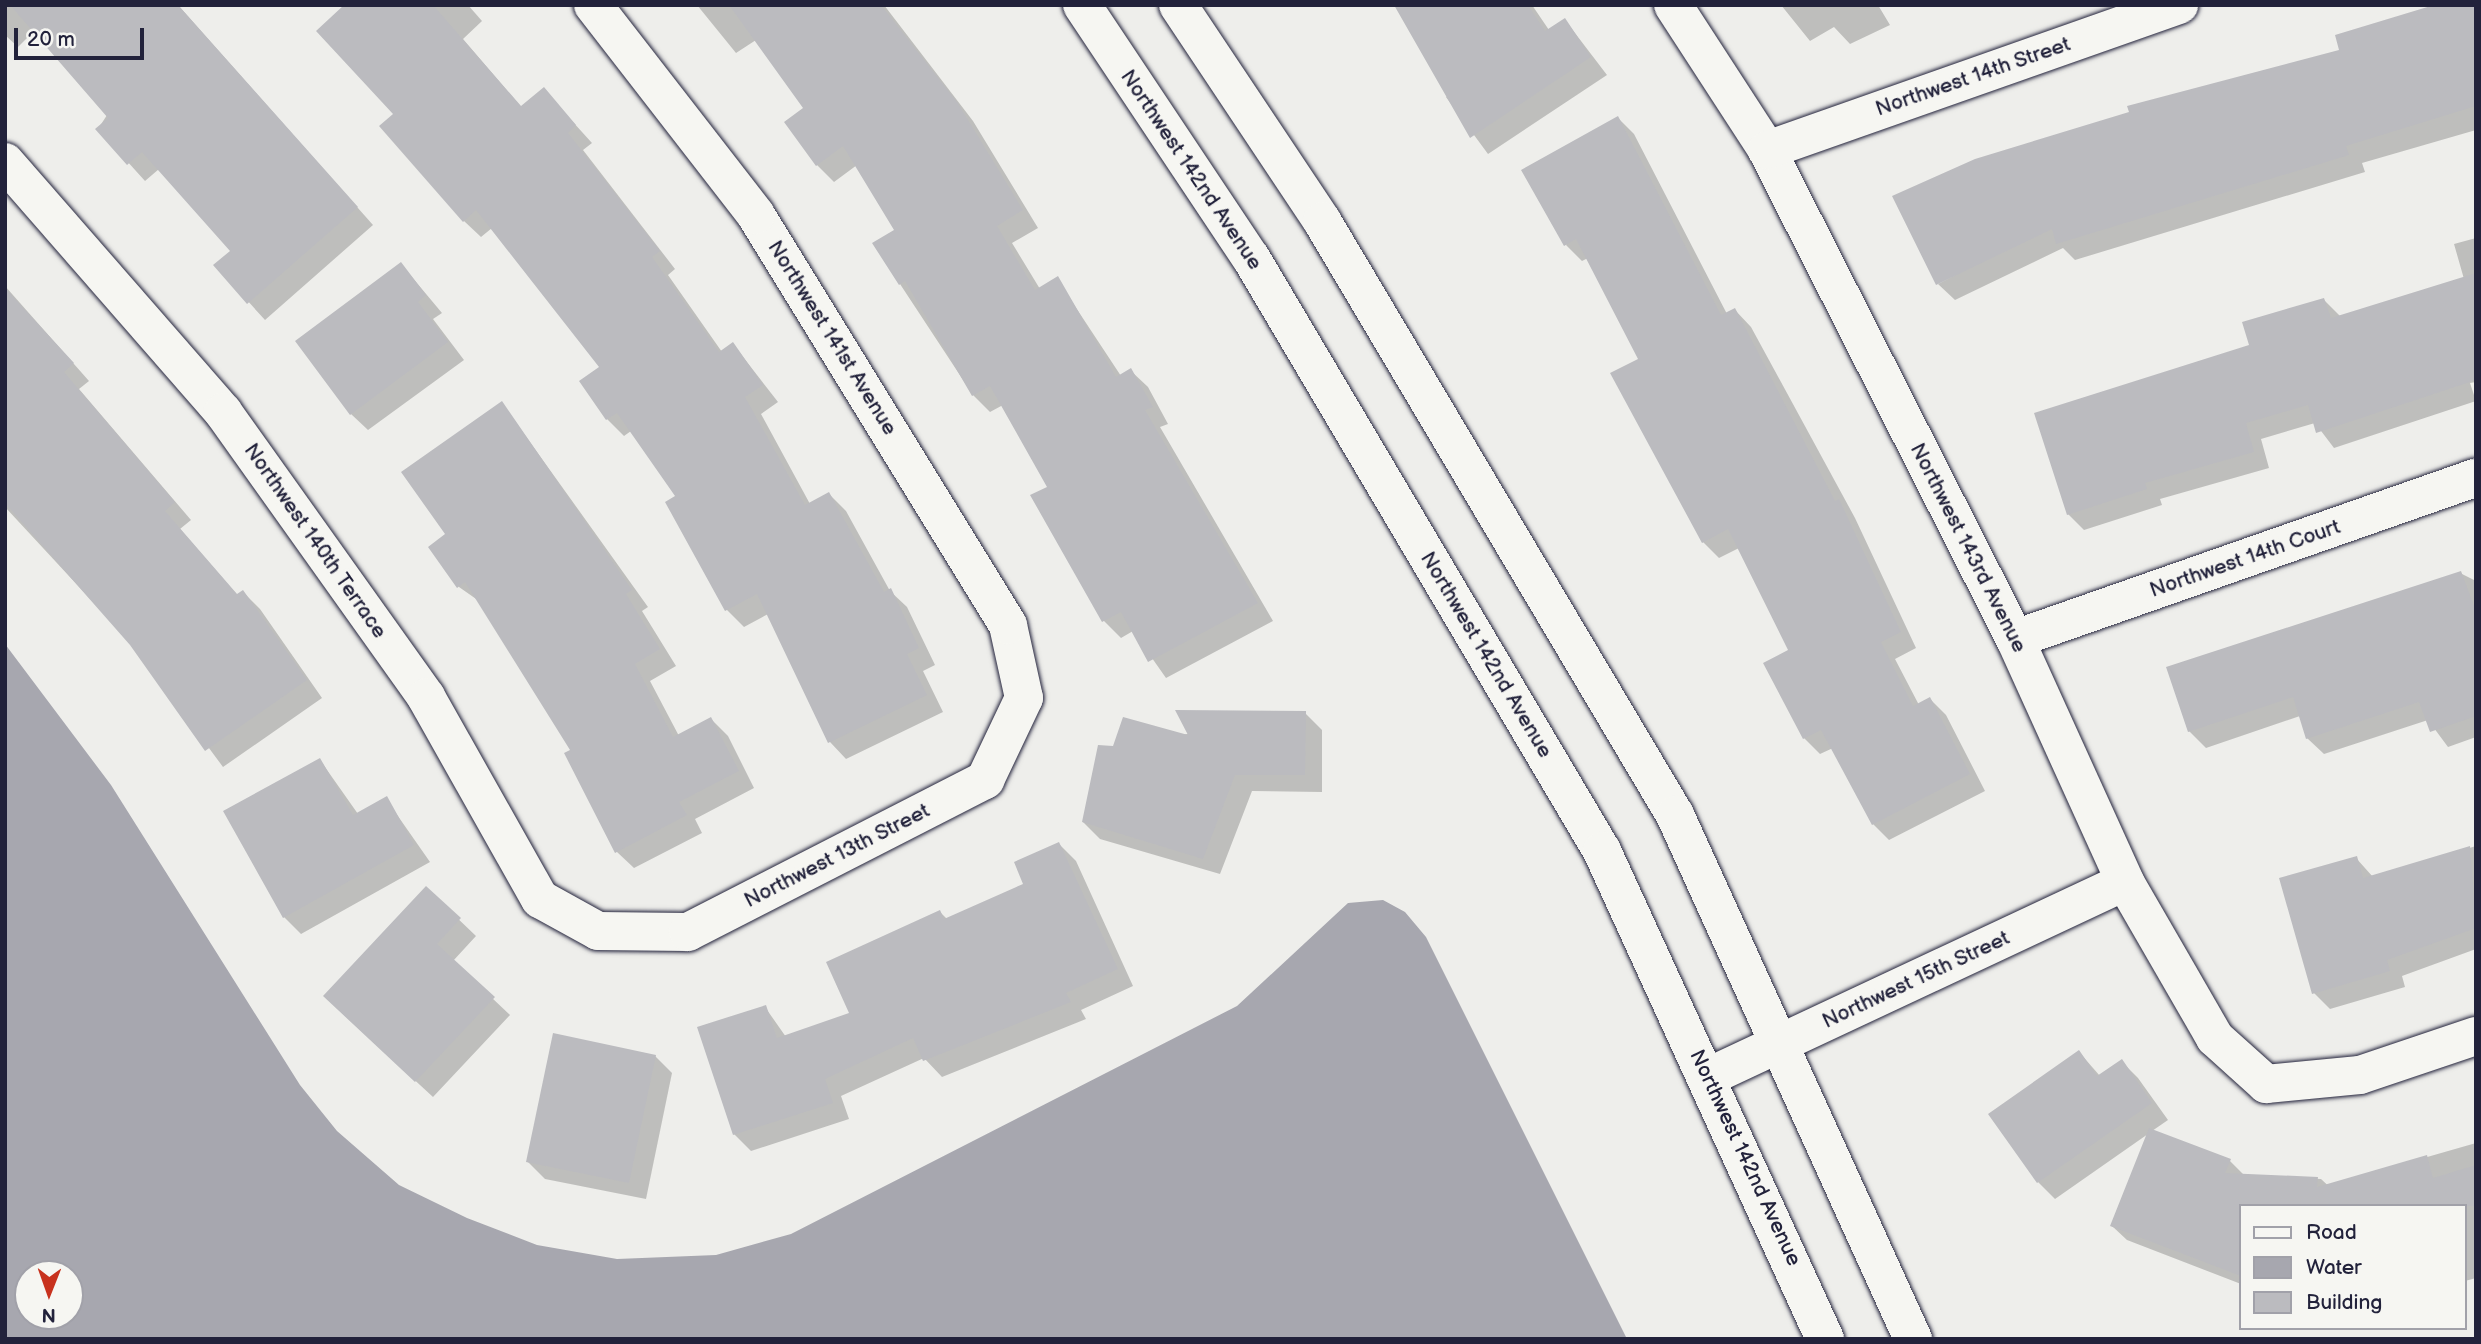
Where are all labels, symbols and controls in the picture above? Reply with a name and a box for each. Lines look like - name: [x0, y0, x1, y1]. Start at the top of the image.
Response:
- scale bar: [18, 14, 147, 58]
- text: 20 m: [27, 27, 75, 52]
- street label: Northwest 14th Street: [1872, 32, 2074, 122]
- street label: Northwest 142nd Avenue: [1115, 65, 1267, 275]
- street label: Northwest 141st Avenue: [762, 236, 902, 440]
- street label: Northwest 140th Terrace: [238, 439, 392, 643]
- street label: Northwest 143rd Avenue: [1904, 439, 2032, 657]
- street label: Northwest 14th Court: [2147, 515, 2343, 603]
- street label: Northwest 142nd Avenue: [1415, 548, 1557, 762]
- street label: Northwest 13th Street: [740, 798, 934, 914]
- street label: Northwest 15th Street: [1818, 925, 2014, 1035]
- street label: Northwest 142nd Avenue: [1684, 1046, 1806, 1270]
- legend: [2240, 1204, 2467, 1330]
- text: Road: [2306, 1220, 2357, 1245]
- text: Water: [2306, 1255, 2362, 1280]
- north arrow: [14, 1260, 84, 1330]
- text: Building: [2306, 1290, 2382, 1315]
- text: N: [41, 1303, 56, 1326]

